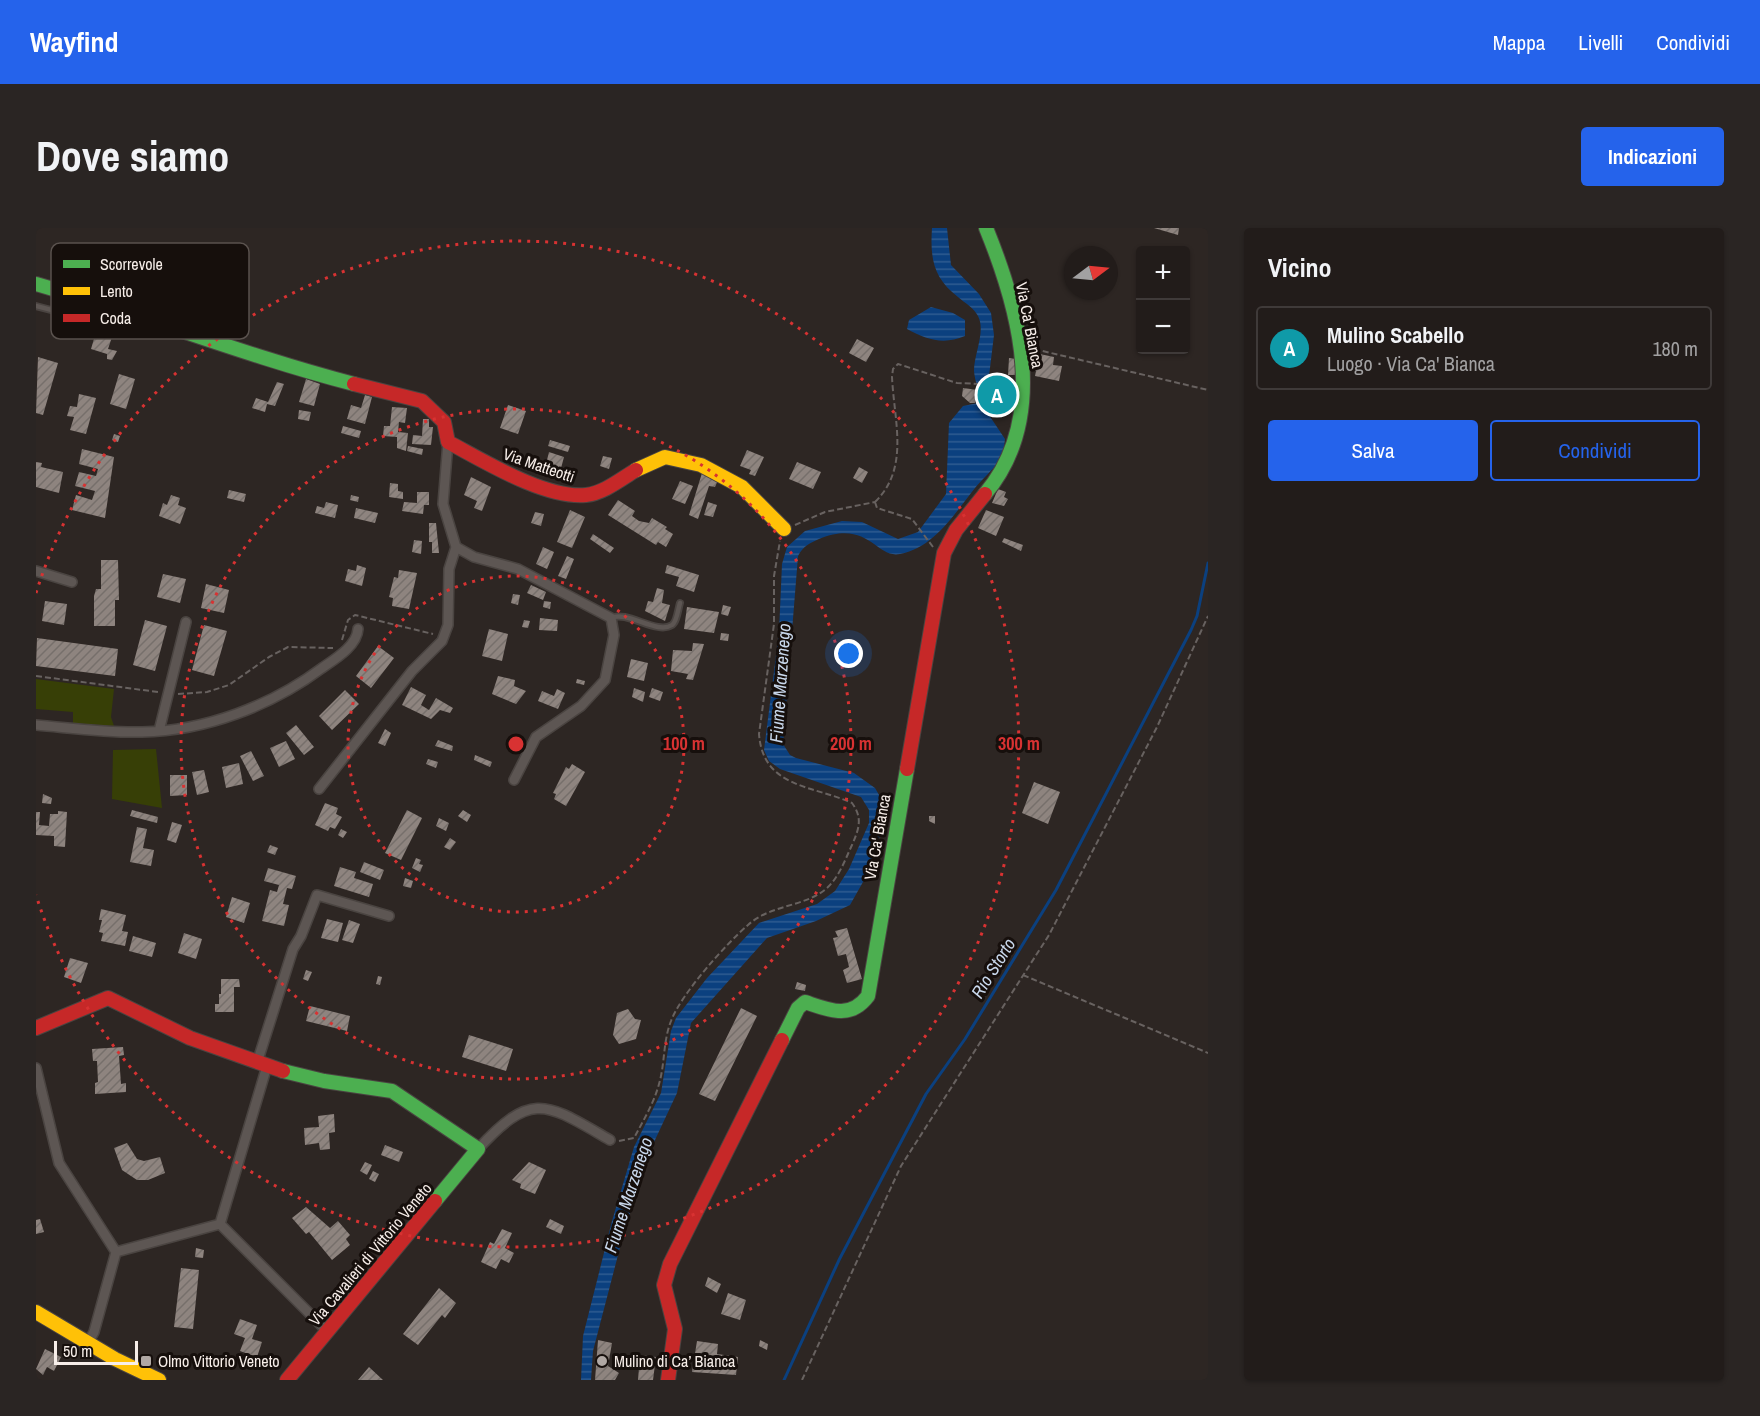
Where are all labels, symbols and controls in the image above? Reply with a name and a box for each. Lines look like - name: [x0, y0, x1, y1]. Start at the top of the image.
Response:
- text: Wayfind: [30, 23, 118, 61]
- text: Mappa: [1493, 28, 1545, 57]
- text: Livelli: [1578, 28, 1623, 57]
- text: Condividi: [1656, 28, 1730, 57]
- button: Indicazioni: [1581, 127, 1724, 186]
- text: Dove siamo: [36, 128, 229, 184]
- legend: [51, 243, 249, 339]
- north arrow: [1064, 246, 1118, 300]
- map controls: [1136, 246, 1190, 354]
- button: +: [1136, 246, 1190, 300]
- text: Vicino: [1268, 250, 1332, 285]
- text: Scorrevole: [100, 253, 163, 275]
- text: Lento: [100, 280, 133, 302]
- street label: Via Ca' Bianca: [1011, 280, 1049, 370]
- button: −: [1136, 300, 1190, 354]
- text: Coda: [100, 307, 132, 329]
- text: Mulino Scabello: [1327, 320, 1464, 350]
- text: A: [1284, 335, 1295, 362]
- text: 180 m: [1652, 335, 1698, 362]
- text: Luogo · Via Ca' Bianca: [1327, 350, 1495, 377]
- pin: A: [978, 372, 1016, 418]
- button: Salva: [1268, 420, 1478, 481]
- button: Condividi: [1490, 420, 1700, 481]
- street label: Via Matteotti: [500, 443, 578, 487]
- water label: Fiume Marzenego: [763, 622, 797, 744]
- your location: [834, 639, 863, 668]
- text: 100 m: [663, 731, 705, 756]
- text: 200 m: [830, 731, 872, 756]
- text: 300 m: [998, 731, 1040, 756]
- centre of rings: [506, 734, 526, 754]
- street label: Via Ca' Bianca: [859, 792, 895, 882]
- water label: Rio Storto: [965, 933, 1021, 1003]
- water label: Fiume Marzenego: [598, 1134, 658, 1256]
- street label: Via Cavalieri di Vittorio Veneto: [304, 1178, 436, 1330]
- scale bar: [54, 1338, 138, 1366]
- text: 50 m: [63, 1340, 92, 1362]
- place label: Olmo Vittorio Veneto: [158, 1350, 280, 1372]
- place label: Mulino di Ca’ Bianca: [614, 1350, 736, 1372]
- marker: Olmo Vittorio Veneto: [139, 1354, 153, 1368]
- marker: Mulino di Ca’ Bianca: [595, 1354, 609, 1368]

